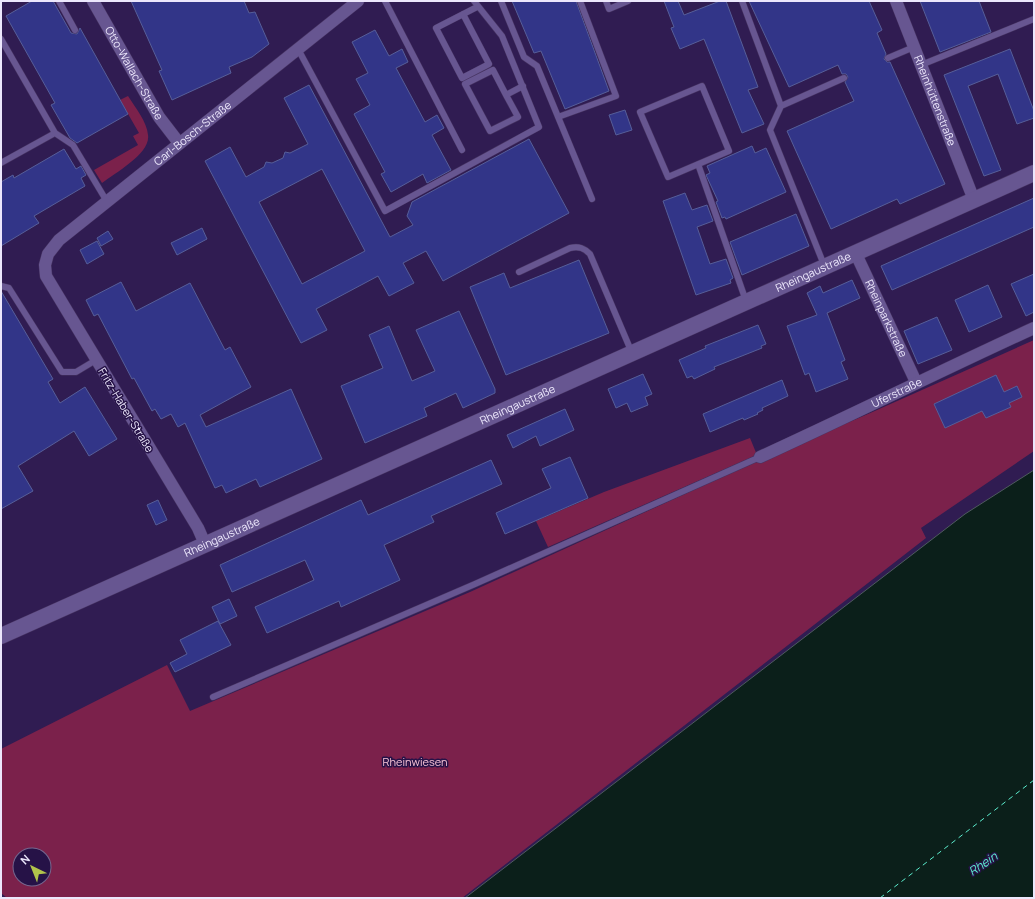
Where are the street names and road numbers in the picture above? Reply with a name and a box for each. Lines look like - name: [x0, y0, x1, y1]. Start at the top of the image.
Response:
- street label: Otto-Wallach-Straße: [102, 23, 167, 123]
- street label: Rheinhüttenstraße: [911, 53, 960, 148]
- street label: Carl-Bosch-Straße: [150, 97, 235, 169]
- street label: Rheingaustraße: [773, 248, 854, 295]
- street label: Rheinparkstraße: [862, 277, 911, 360]
- street label: Fritz-Haber-Straße: [95, 365, 158, 455]
- street label: Uferstraße: [869, 373, 925, 411]
- street label: Rheingaustraße: [477, 380, 558, 428]
- street label: Rheingaustraße: [181, 513, 262, 560]

